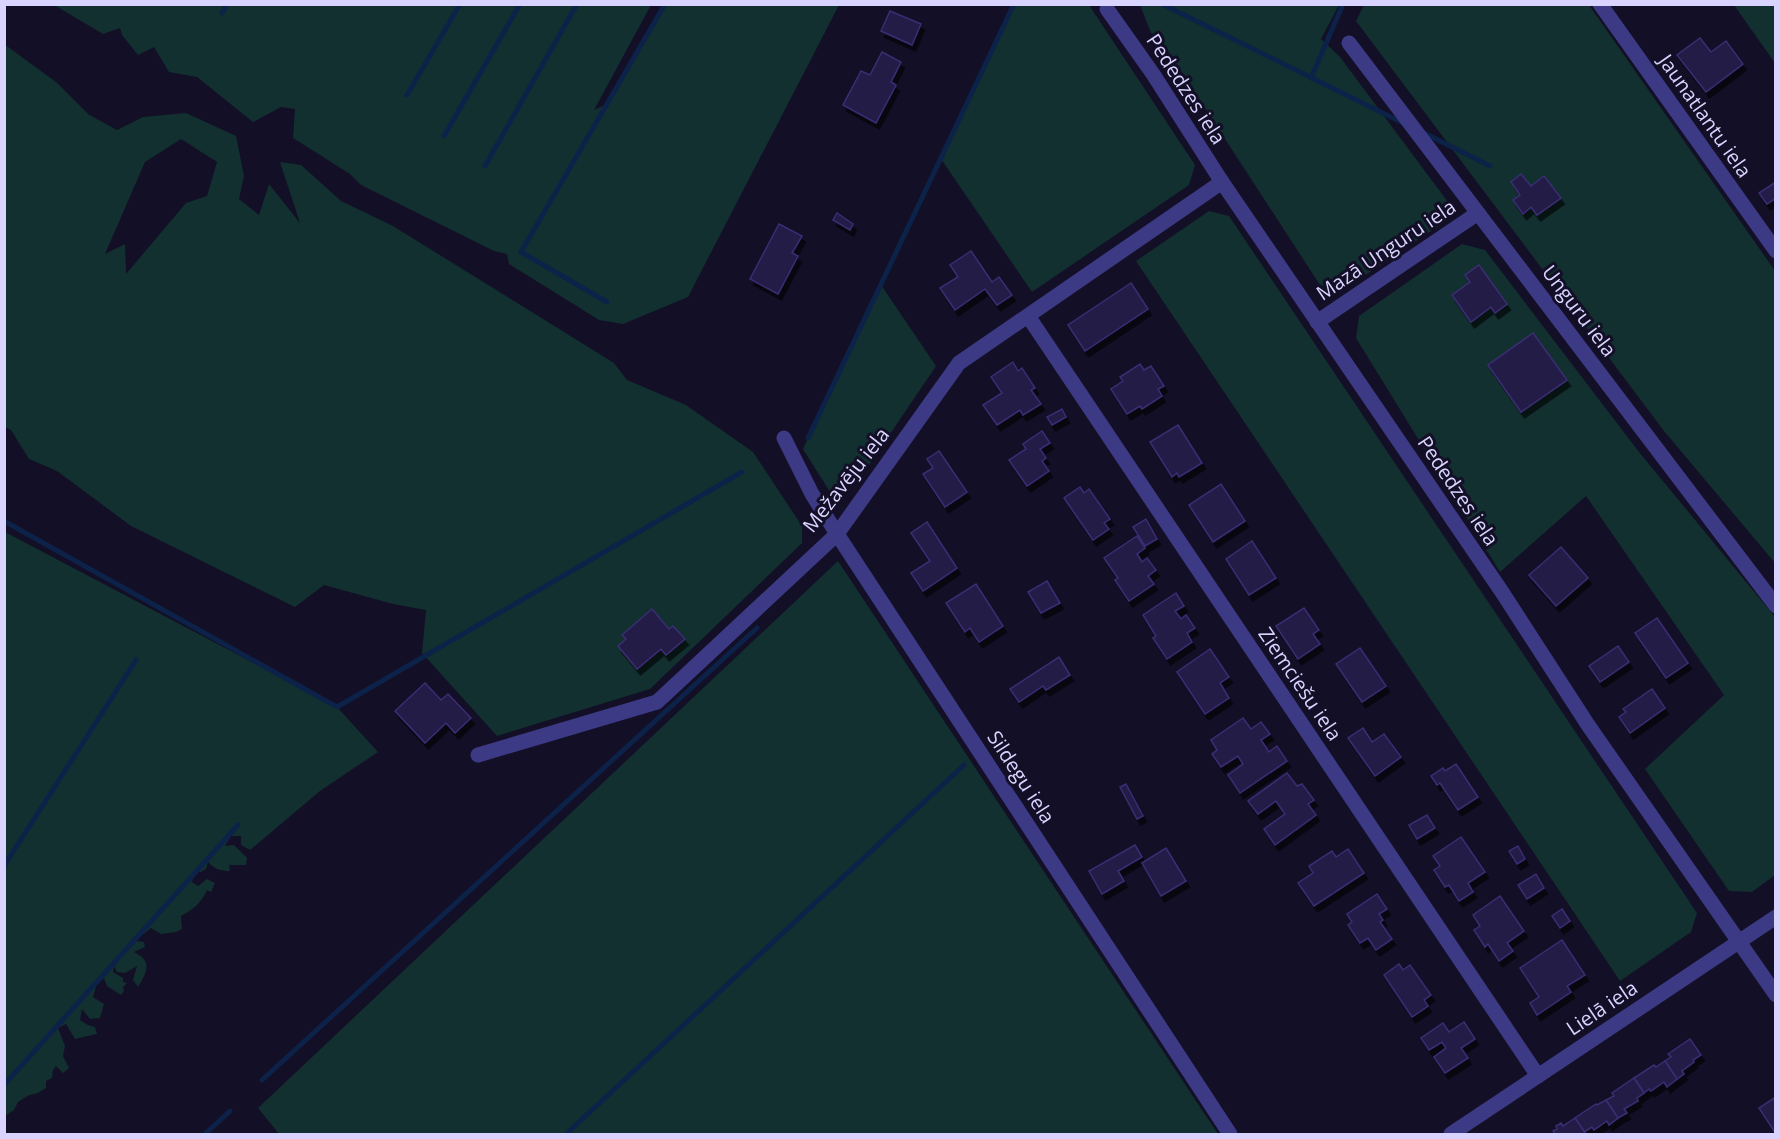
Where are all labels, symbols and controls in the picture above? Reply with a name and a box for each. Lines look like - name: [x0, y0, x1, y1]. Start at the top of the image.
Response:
- street label: Pededzes iela: [1141, 28, 1232, 149]
- street label: Jaunatlantu iela: [1652, 47, 1758, 183]
- street label: Mazā Unguru iela: [1311, 193, 1461, 306]
- street label: Unguru iela: [1536, 259, 1623, 362]
- street label: Mežavēju iela: [796, 422, 895, 538]
- street label: Pededzes iela: [1412, 431, 1505, 551]
- street label: Ziemciešu iela: [1252, 622, 1348, 746]
- street label: Sildegu iela: [981, 725, 1061, 828]
- street label: Lielā iela: [1561, 974, 1643, 1041]

